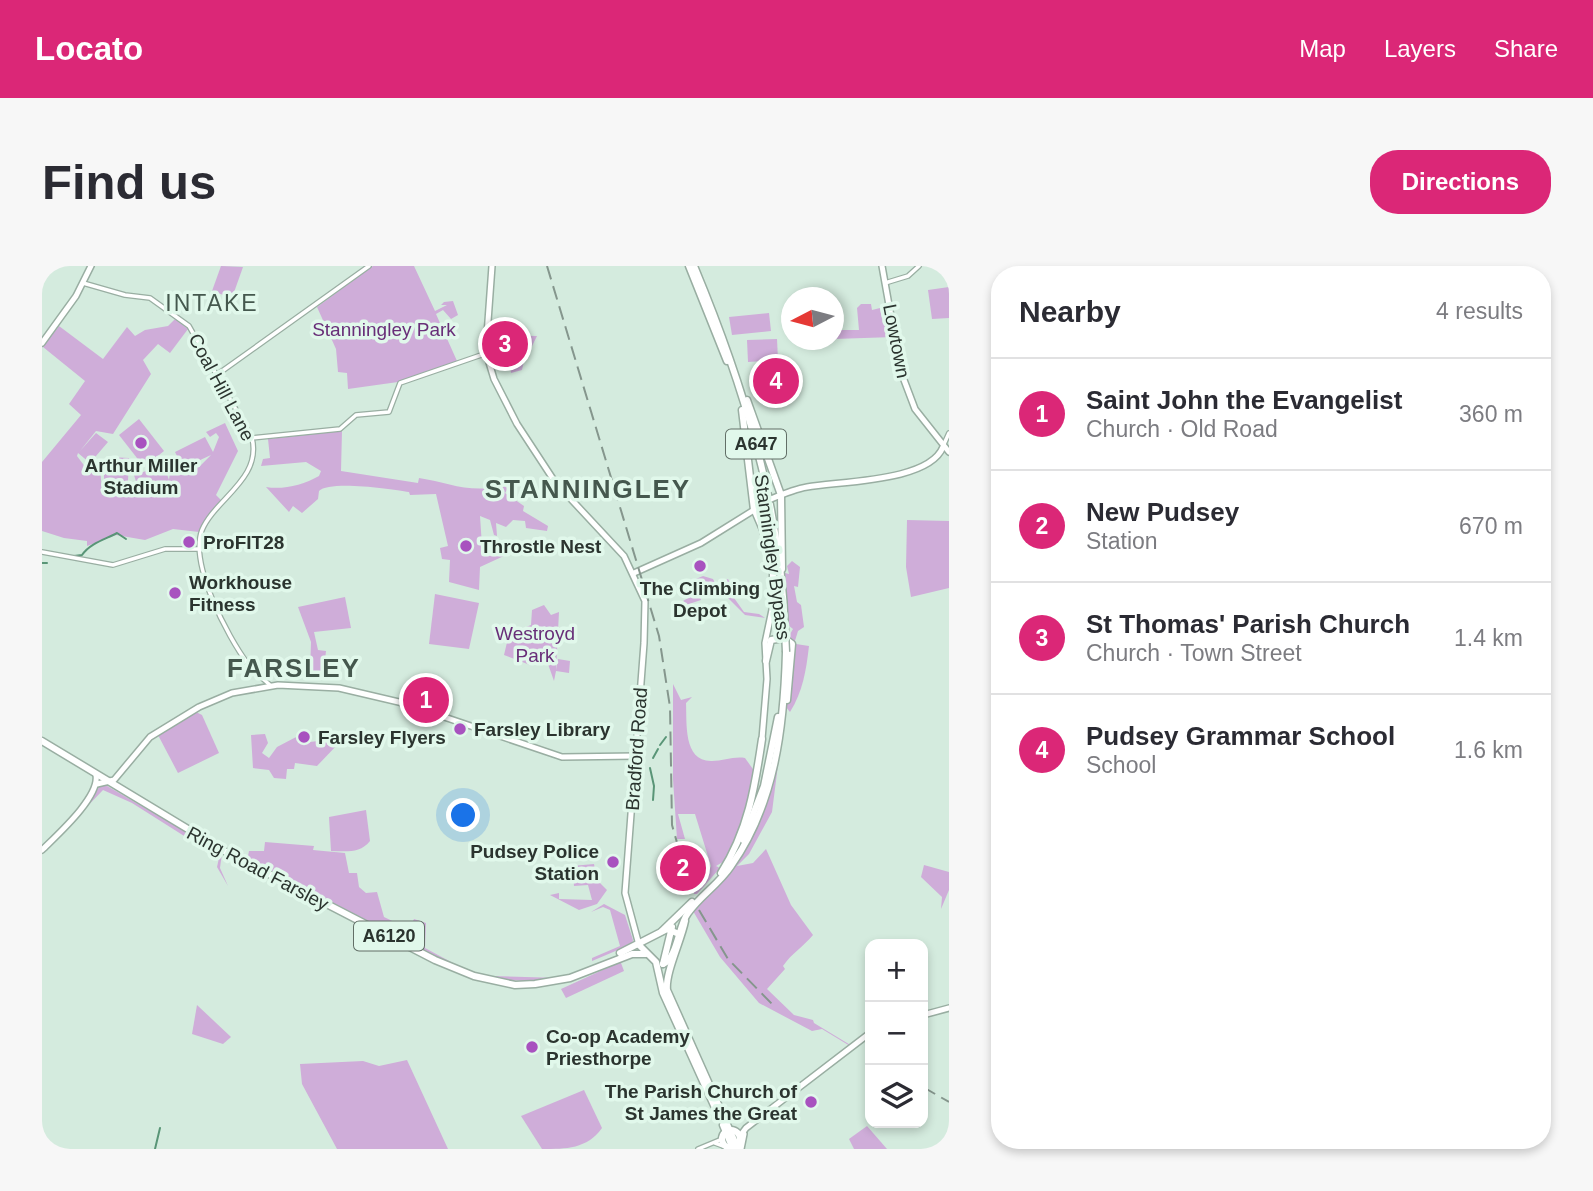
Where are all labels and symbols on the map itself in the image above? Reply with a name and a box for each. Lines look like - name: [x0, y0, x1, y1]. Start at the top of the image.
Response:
- north arrow: [781, 287, 844, 350]
- district label: INTAKE: [165, 290, 259, 316]
- street label: Lowtown: [879, 302, 914, 380]
- pin: 3: [482, 318, 528, 370]
- park label: Stanningley Park: [312, 319, 456, 340]
- street label: Coal Hill Lane: [185, 330, 259, 444]
- pin: 4: [753, 355, 799, 407]
- road number: A647: [726, 429, 786, 458]
- marker: Arthur Miller Stadium: [133, 435, 149, 451]
- place label: Arthur Miller Stadium: [85, 455, 198, 498]
- street label: Stanningley Bypass: [750, 473, 795, 641]
- district label: STANNINGLEY: [485, 474, 691, 504]
- place label: ProFIT28: [203, 532, 284, 553]
- marker: ProFIT28: [181, 534, 197, 550]
- place label: Throstle Nest: [480, 536, 602, 557]
- marker: Throstle Nest: [458, 538, 474, 554]
- marker: The Climbing Depot: [692, 558, 708, 574]
- place label: Workhouse Fitness: [189, 572, 292, 615]
- place label: The Climbing Depot: [640, 578, 760, 621]
- marker: Workhouse Fitness: [167, 585, 183, 601]
- park label: Westroyd Park: [495, 623, 575, 666]
- district label: FARSLEY: [227, 653, 361, 683]
- pin: 1: [403, 674, 449, 726]
- street label: Bradford Road: [622, 687, 651, 811]
- place label: Farsley Library: [474, 719, 611, 740]
- marker: Farsley Library: [452, 721, 468, 737]
- place label: Farsley Flyers: [318, 727, 446, 748]
- marker: Farsley Flyers: [296, 729, 312, 745]
- your location: [446, 798, 480, 832]
- street label: Ring Road Farsley: [183, 822, 333, 915]
- place label: Pudsey Police Station: [470, 841, 599, 884]
- pin: 2: [660, 842, 706, 894]
- marker: Pudsey Police Station: [605, 854, 621, 870]
- road number: A6120: [354, 922, 424, 950]
- place label: Co-op Academy Priesthorpe: [546, 1026, 690, 1069]
- marker: Co-op Academy Priesthorpe: [524, 1039, 540, 1055]
- place label: The Parish Church of St James the Great: [605, 1081, 798, 1124]
- marker: The Parish Church of St James the Great: [803, 1094, 819, 1110]

